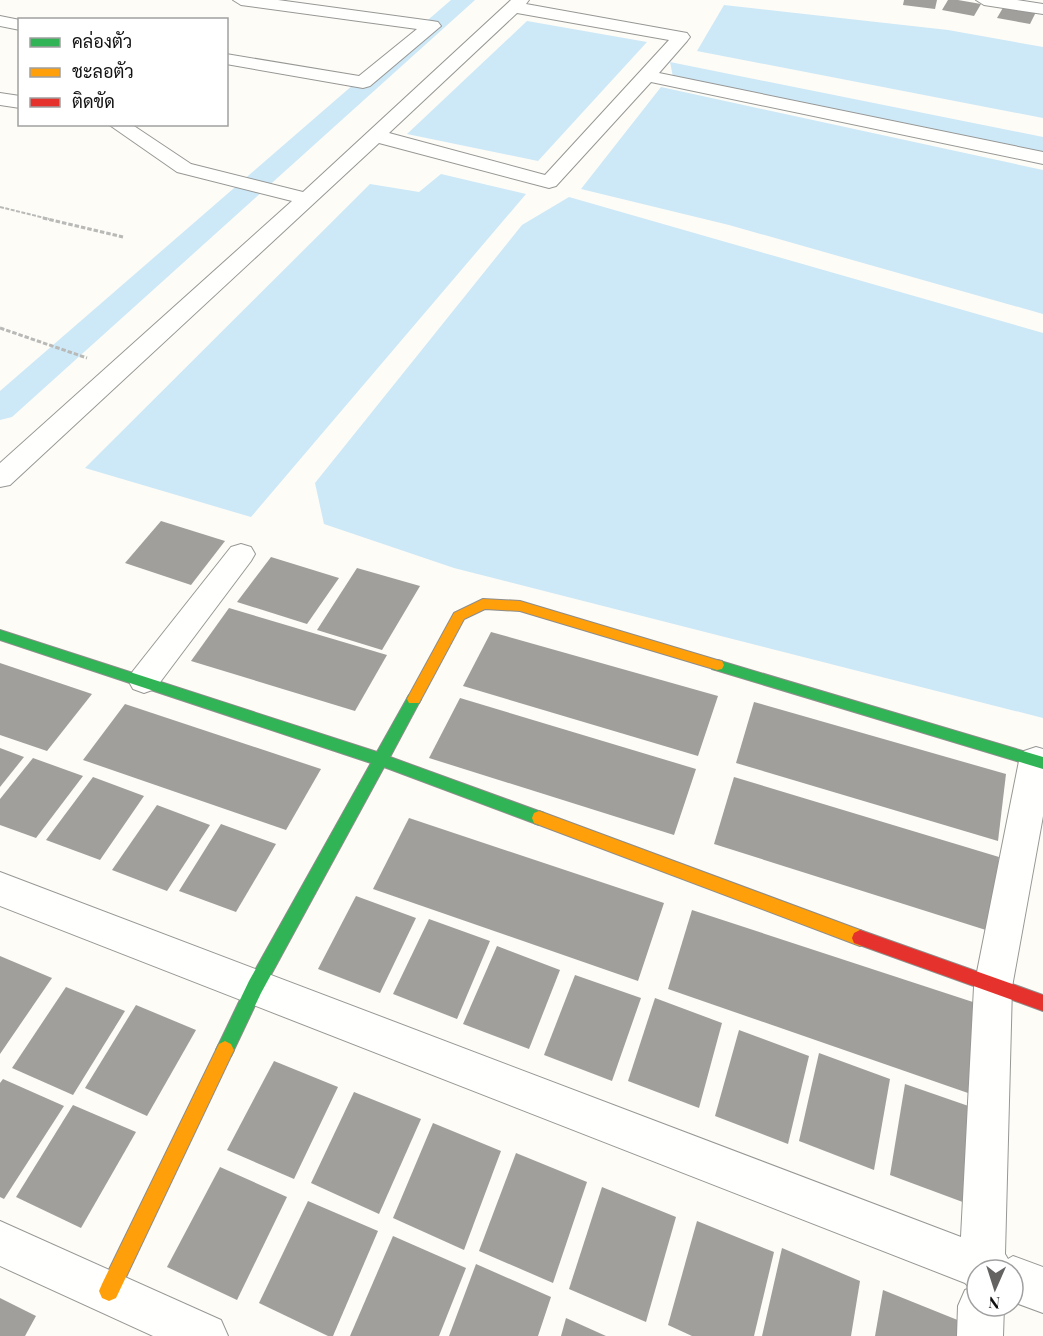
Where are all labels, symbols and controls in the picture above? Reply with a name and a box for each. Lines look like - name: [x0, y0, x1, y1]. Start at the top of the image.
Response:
- legend: [18, 18, 228, 126]
- text: คล่องตัว: [72, 29, 132, 53]
- text: ชะลอตัว: [72, 59, 134, 83]
- text: ติดขัด: [72, 89, 115, 113]
- north arrow: [965, 1258, 1025, 1318]
- text: N: [987, 1293, 1001, 1314]

